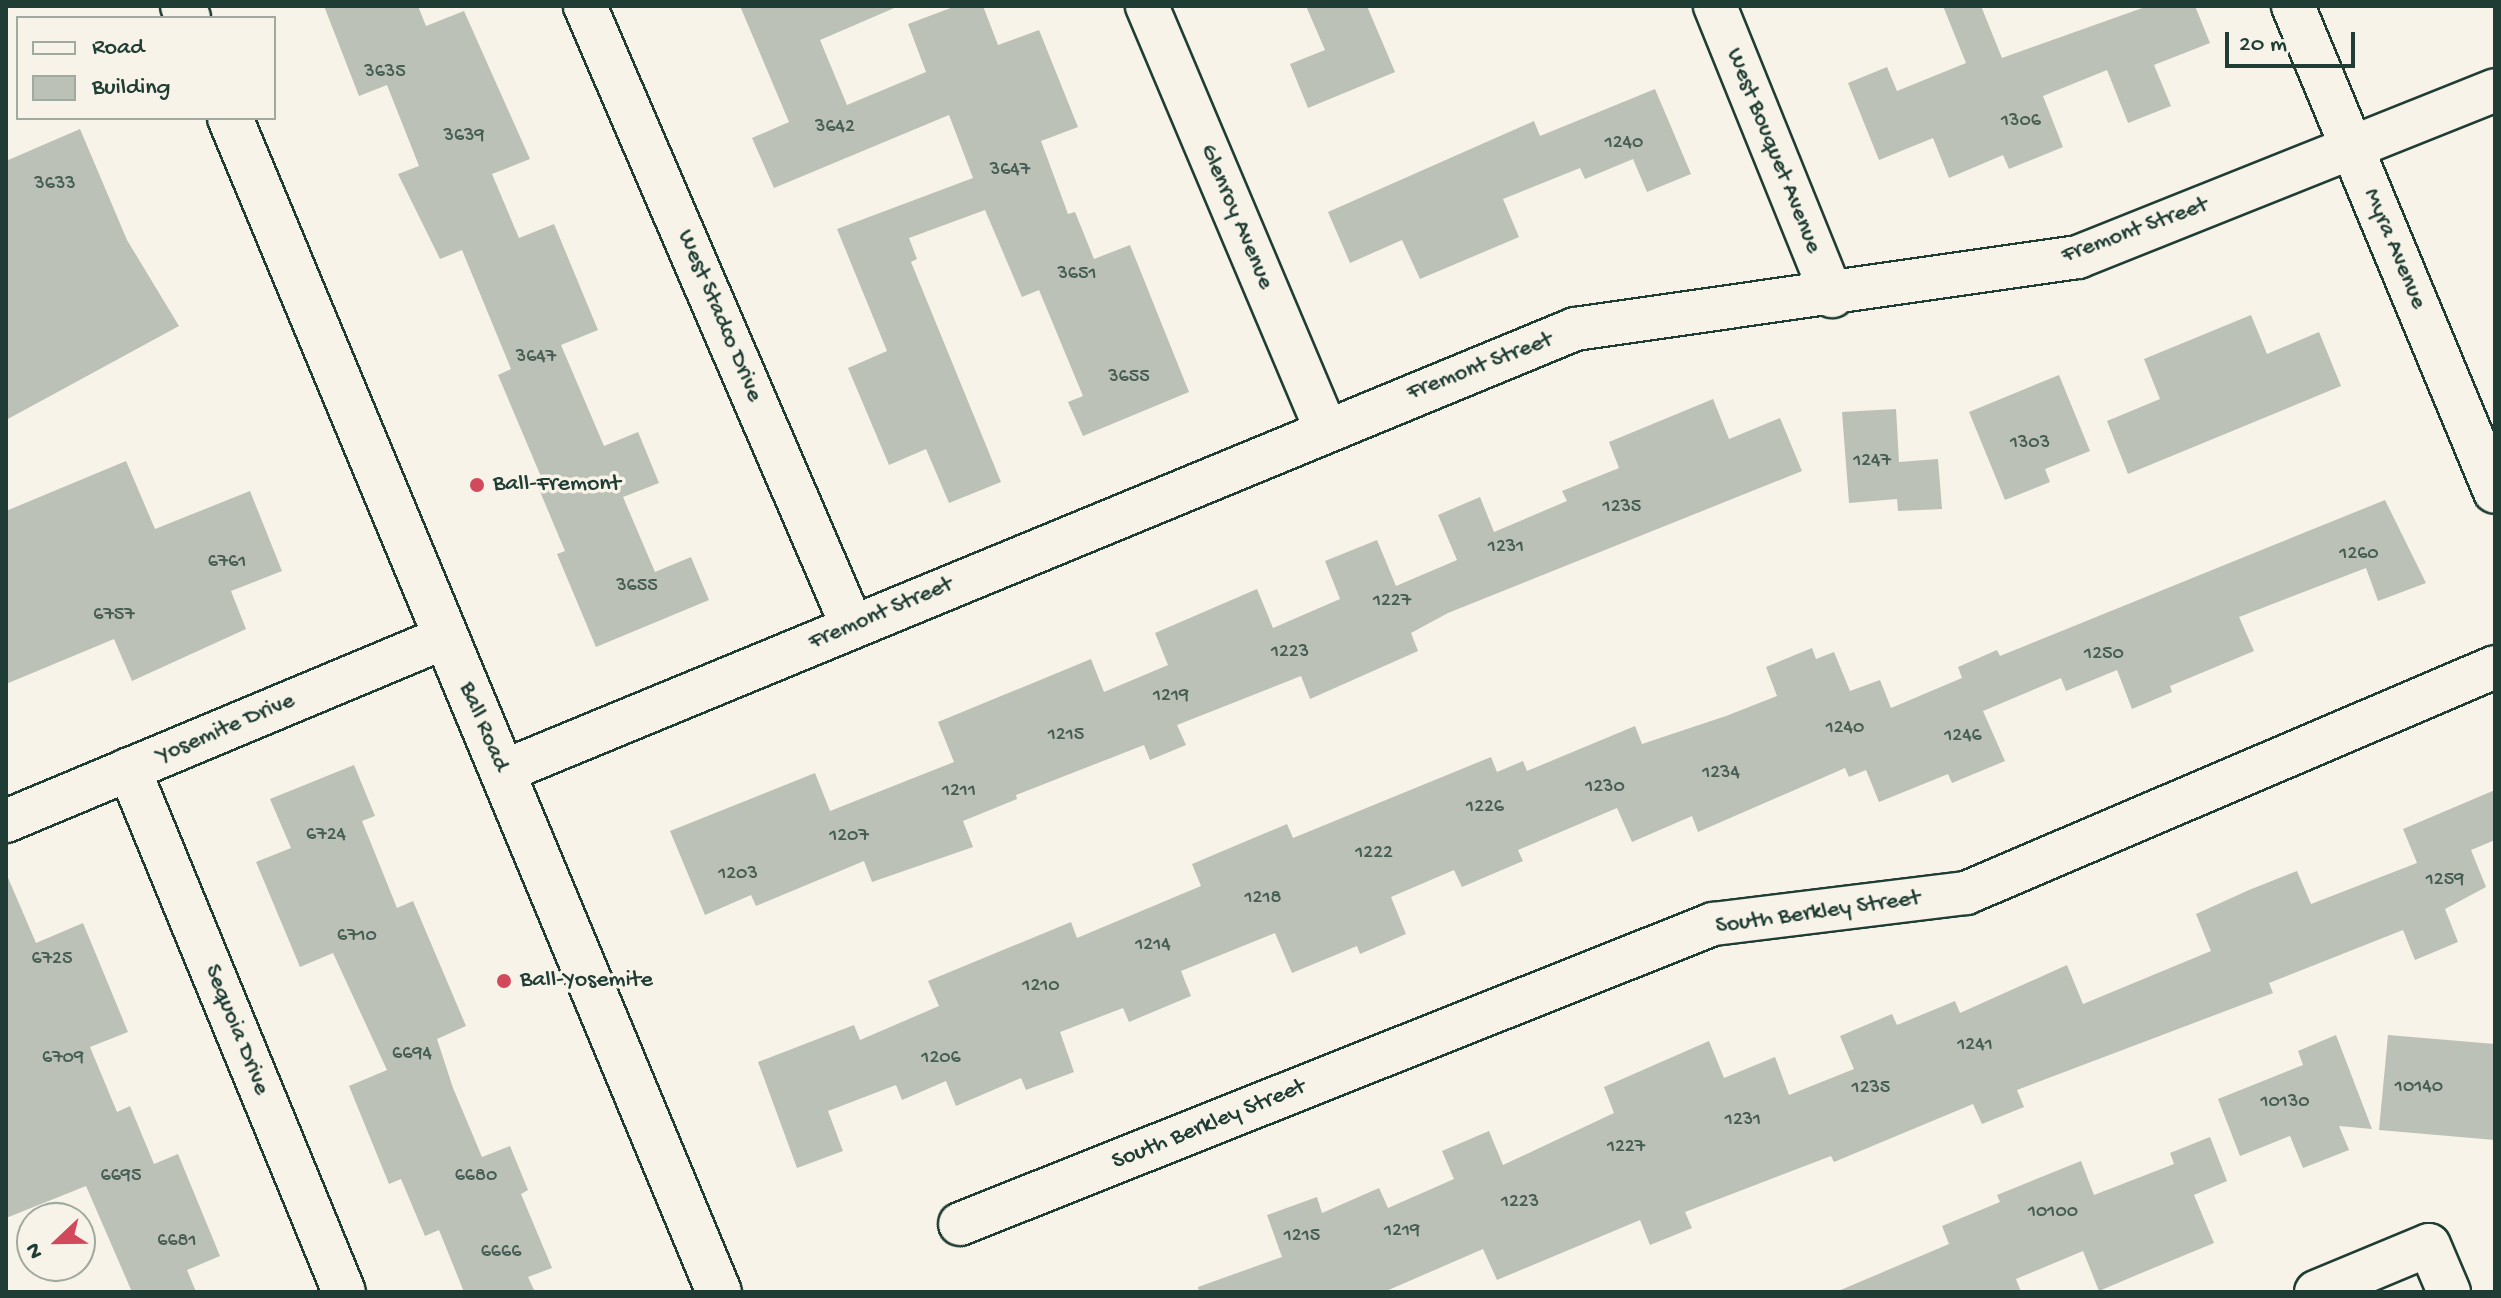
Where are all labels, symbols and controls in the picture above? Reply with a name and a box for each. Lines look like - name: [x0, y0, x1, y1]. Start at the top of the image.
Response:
- legend: [16, 16, 276, 120]
- scale bar: [2229, 16, 2359, 66]
- text: 20 m: [2239, 31, 2287, 60]
- text: Road: [92, 34, 144, 63]
- street label: West Bouquet Avenue: [1719, 44, 1827, 258]
- house number: 3635: [364, 60, 406, 84]
- text: Building: [92, 74, 170, 103]
- house number: 1306: [2001, 109, 2041, 133]
- house number: 3642: [815, 115, 855, 139]
- house number: 3639: [444, 124, 484, 148]
- house number: 1240: [1605, 131, 1643, 155]
- street label: Glenroy Avenue: [1192, 140, 1280, 294]
- house number: 3647: [990, 158, 1030, 182]
- house number: 3633: [34, 172, 76, 196]
- street label: Myra Avenue: [2356, 184, 2432, 314]
- street label: Fremont Street: [2058, 191, 2212, 271]
- street label: West Stadco Drive: [670, 226, 768, 406]
- house number: 3651: [1057, 262, 1097, 286]
- street label: Fremont Street: [1403, 326, 1557, 408]
- house number: 3647: [516, 345, 556, 369]
- house number: 3655: [1108, 365, 1150, 389]
- house number: 1303: [2010, 431, 2050, 455]
- house number: 1247: [1853, 449, 1891, 473]
- place label: Ball-Fremont: [493, 471, 621, 499]
- marker: Ball-Fremont: [468, 476, 486, 494]
- house number: 1235: [1603, 495, 1641, 519]
- house number: 1231: [1488, 535, 1524, 559]
- house number: 1260: [2339, 542, 2379, 566]
- house number: 6761: [208, 550, 246, 574]
- street label: Fremont Street: [805, 571, 957, 657]
- house number: 3655: [616, 574, 658, 598]
- house number: 1227: [1373, 589, 1411, 613]
- house number: 6757: [93, 603, 135, 627]
- house number: 1223: [1271, 640, 1309, 664]
- house number: 1250: [2084, 642, 2124, 666]
- street label: Ball Road: [451, 678, 515, 776]
- house number: 1219: [1153, 684, 1189, 708]
- street label: Yosemite Drive: [153, 687, 299, 771]
- house number: 1240: [1826, 716, 1864, 740]
- house number: 1215: [1048, 723, 1084, 747]
- house number: 1246: [1944, 724, 1982, 748]
- house number: 1234: [1702, 761, 1740, 785]
- house number: 1230: [1585, 775, 1625, 799]
- house number: 1211: [942, 779, 976, 803]
- house number: 1226: [1466, 795, 1504, 819]
- house number: 6724: [306, 823, 346, 847]
- house number: 1207: [829, 824, 869, 848]
- house number: 1222: [1355, 841, 1393, 865]
- house number: 1203: [718, 862, 758, 886]
- house number: 1259: [2426, 868, 2464, 892]
- street label: South Berkley Street: [1714, 884, 1922, 942]
- house number: 1218: [1245, 886, 1281, 910]
- house number: 6710: [337, 924, 377, 948]
- house number: 1214: [1135, 933, 1171, 957]
- house number: 6725: [32, 947, 72, 971]
- street label: Sequoia Drive: [197, 961, 275, 1099]
- place label: Ball-Yosemite: [520, 967, 653, 995]
- marker: Ball-Yosemite: [495, 972, 513, 990]
- house number: 1210: [1022, 974, 1060, 998]
- house number: 1241: [1957, 1033, 1993, 1057]
- house number: 6694: [392, 1042, 432, 1066]
- house number: 6709: [42, 1046, 84, 1070]
- house number: 1206: [921, 1046, 961, 1070]
- street label: South Berkley Street: [1108, 1073, 1310, 1177]
- house number: 10140: [2395, 1075, 2443, 1099]
- house number: 1235: [1852, 1076, 1890, 1100]
- house number: 10130: [2260, 1090, 2310, 1114]
- house number: 1231: [1725, 1108, 1761, 1132]
- house number: 1227: [1607, 1135, 1645, 1159]
- house number: 6695: [101, 1164, 141, 1188]
- house number: 6680: [455, 1164, 497, 1188]
- house number: 1223: [1501, 1190, 1539, 1214]
- house number: 10100: [2028, 1200, 2078, 1224]
- north arrow: [16, 1202, 96, 1282]
- house number: 1219: [1384, 1219, 1420, 1243]
- house number: 1215: [1284, 1224, 1320, 1248]
- house number: 6681: [157, 1229, 197, 1253]
- text: N: [21, 1239, 50, 1262]
- house number: 6666: [481, 1240, 521, 1264]

